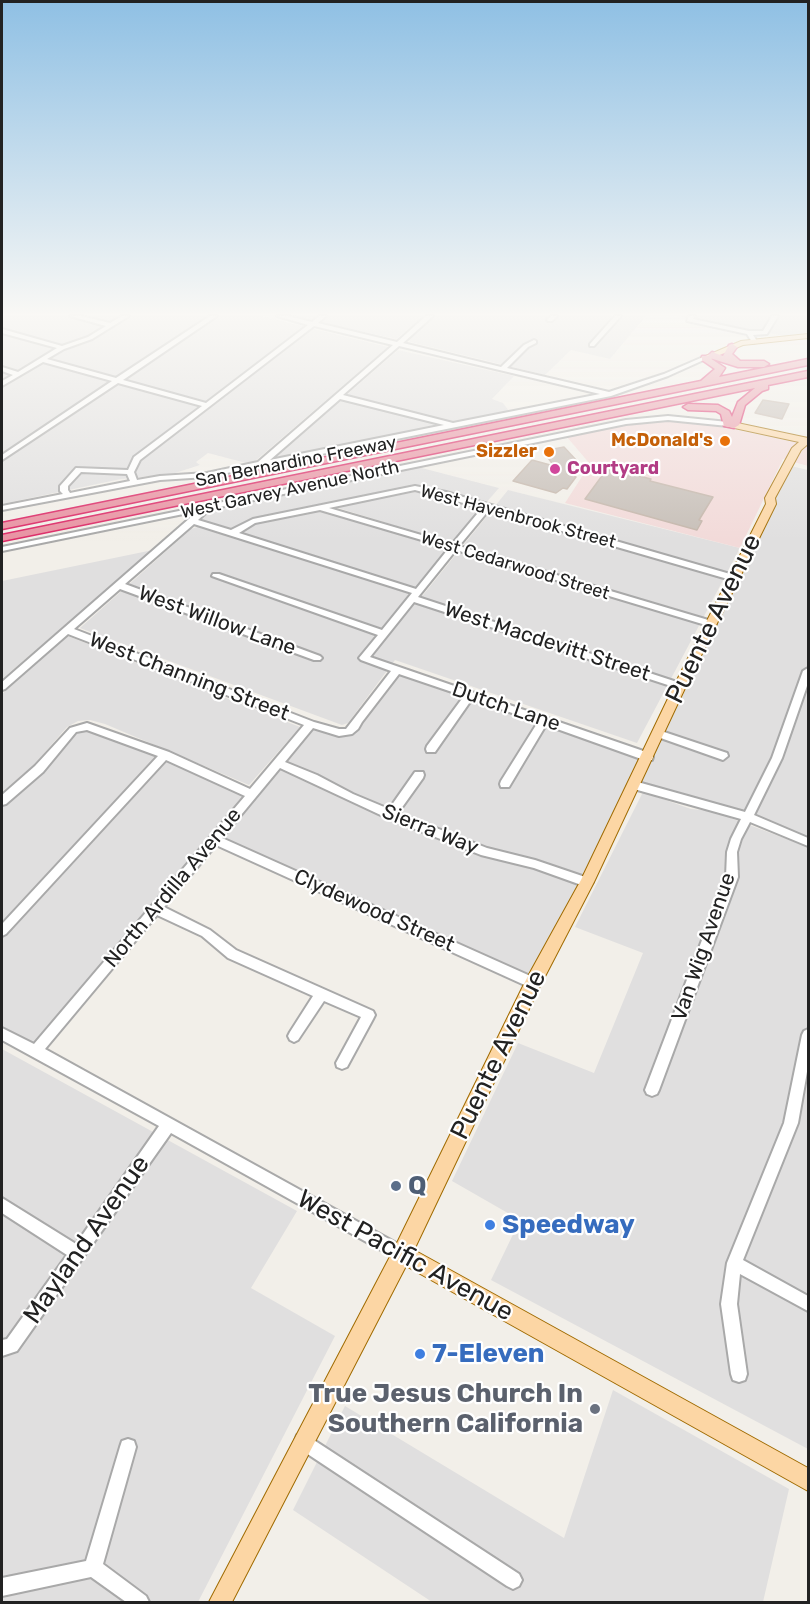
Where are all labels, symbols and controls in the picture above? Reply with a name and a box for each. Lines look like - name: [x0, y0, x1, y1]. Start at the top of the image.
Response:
- place label: McDonald's: [611, 430, 713, 452]
- street label: San Bernardino Freeway: [194, 432, 398, 492]
- marker: McDonald's: [718, 434, 732, 448]
- place label: Sizzler: [476, 441, 537, 463]
- marker: Sizzler: [542, 445, 556, 459]
- street label: West Garvey Avenue North: [179, 456, 401, 524]
- place label: Courtyard: [567, 458, 659, 480]
- marker: Courtyard: [548, 462, 562, 476]
- street label: West Havenbrook Street: [418, 480, 618, 554]
- street label: West Cedarwood Street: [418, 527, 612, 605]
- street label: Puente Avenue: [660, 529, 768, 709]
- street label: West Willow Lane: [135, 581, 299, 661]
- street label: West Macdevitt Street: [441, 597, 653, 687]
- street label: West Channing Street: [85, 627, 293, 727]
- street label: Dutch Lane: [449, 677, 563, 737]
- street label: Sierra Way: [378, 799, 482, 861]
- street label: North Ardilla Avenue: [99, 803, 247, 973]
- street label: Clydewood Street: [290, 864, 458, 958]
- street label: Van Wig Avenue: [667, 870, 741, 1024]
- street label: Puente Avenue: [445, 965, 553, 1145]
- street label: Mayland Avenue: [17, 1150, 157, 1330]
- place label: Q: [408, 1170, 427, 1202]
- marker: Q: [389, 1179, 403, 1193]
- street label: West Pacific Avenue: [292, 1184, 518, 1328]
- place label: Speedway: [502, 1209, 635, 1241]
- marker: Speedway: [483, 1218, 497, 1232]
- place label: 7-Eleven: [432, 1338, 545, 1370]
- marker: 7-Eleven: [413, 1347, 427, 1361]
- place label: True Jesus Church In Southern California: [308, 1378, 583, 1440]
- marker: True Jesus Church In Southern California: [588, 1402, 602, 1416]

